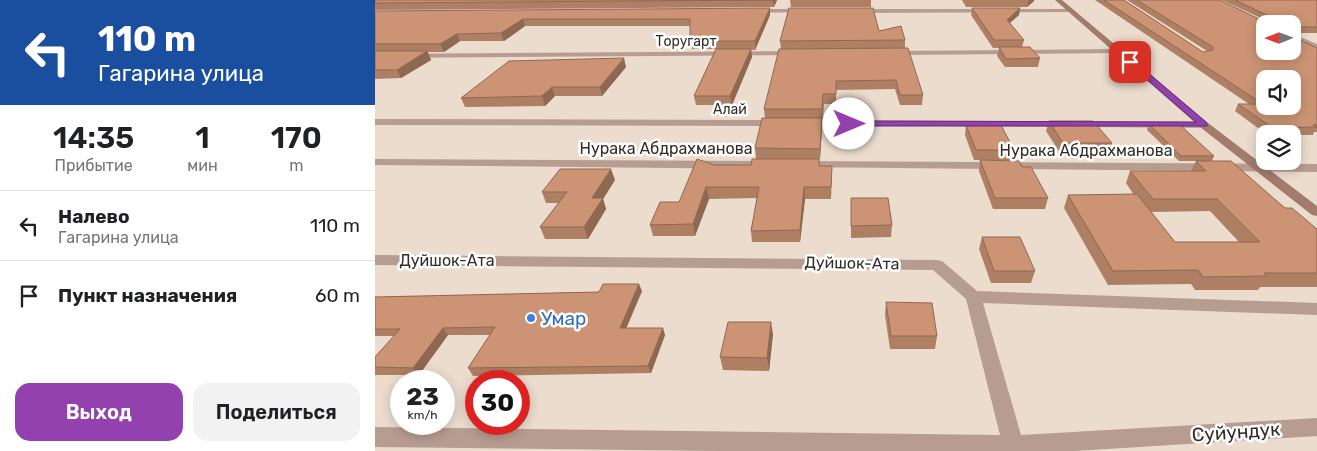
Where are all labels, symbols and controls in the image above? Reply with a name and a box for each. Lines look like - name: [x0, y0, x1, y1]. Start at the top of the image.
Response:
- north arrow: [1256, 15, 1301, 60]
- map controls: [1256, 15, 1301, 170]
- text: 110 m: [98, 18, 196, 60]
- icon: left: [15, 20, 80, 85]
- street label: Торугарт: [655, 33, 717, 50]
- pin: [1109, 41, 1151, 83]
- icon: arrive: [1116, 48, 1144, 76]
- text: Гагарина улица: [98, 60, 264, 87]
- button: sound: [1256, 70, 1301, 115]
- position arrow: [822, 97, 874, 149]
- street label: Алай: [713, 101, 747, 118]
- text: 14:35: [53, 120, 134, 156]
- text: 1: [195, 120, 210, 156]
- text: 170: [271, 120, 322, 156]
- button: layers: [1256, 125, 1301, 170]
- street label: Нурака Абдрахманова: [580, 139, 752, 158]
- street label: Нурака Абдрахманова: [1000, 141, 1172, 160]
- text: Прибытие: [55, 156, 133, 175]
- text: мин: [187, 156, 218, 175]
- text: m: [289, 156, 303, 175]
- text: Налево: [58, 205, 130, 228]
- icon: left: [15, 212, 43, 240]
- text: 110 m: [310, 214, 360, 237]
- text: Гагарина улица: [58, 228, 179, 247]
- street label: Дуйшок-Ата: [399, 251, 495, 270]
- street label: Дуйшок-Ата: [804, 253, 900, 273]
- icon: arrive: [15, 282, 43, 310]
- text: Пункт назначения: [58, 284, 237, 307]
- text: 60 m: [315, 284, 360, 307]
- place label: Умар: [541, 307, 586, 330]
- marker: Умар: [525, 312, 537, 324]
- speed limit sign: 30: [465, 370, 530, 435]
- text: 23: [406, 382, 439, 411]
- button: Выход: [15, 383, 183, 441]
- button: Поделиться: [193, 383, 360, 441]
- text: km/h: [408, 408, 437, 422]
- street label: Суйундук: [1191, 417, 1281, 447]

